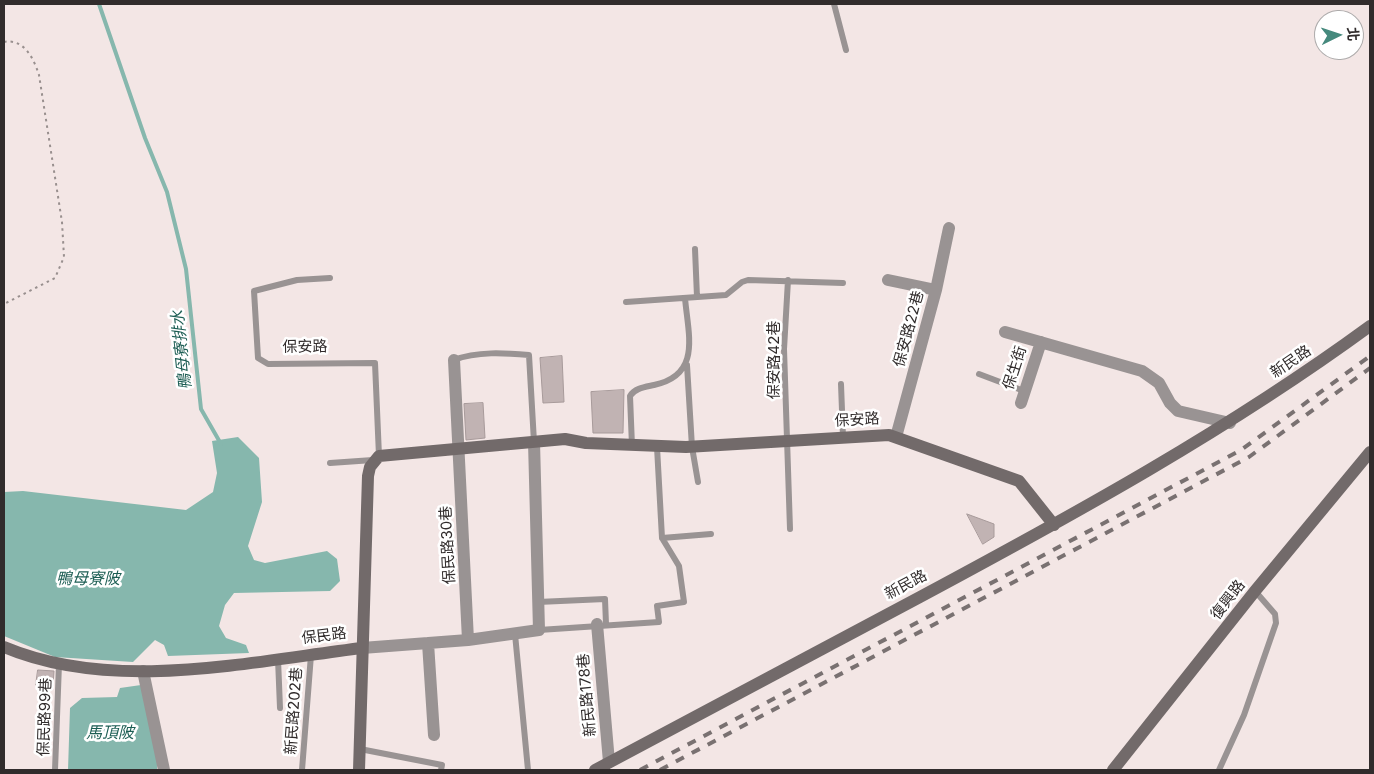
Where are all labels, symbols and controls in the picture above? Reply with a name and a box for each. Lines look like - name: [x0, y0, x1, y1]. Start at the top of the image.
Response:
- north arrow: [1314, 10, 1364, 60]
- text: 北: [1344, 26, 1362, 42]
- street label: 保安路22巷: [890, 289, 928, 369]
- water label: 鴨母寮排水: [168, 309, 196, 391]
- street label: 保安路42巷: [765, 321, 783, 399]
- street label: 保安路: [282, 338, 328, 356]
- street label: 新民路: [1267, 342, 1315, 382]
- street label: 保生街: [999, 344, 1031, 392]
- street label: 保安路: [834, 410, 880, 430]
- street label: 保民路30巷: [437, 505, 459, 585]
- street label: 新民路: [882, 566, 930, 604]
- water label: 鴨母寮陂: [56, 569, 120, 589]
- street label: 復興路: [1207, 577, 1249, 623]
- street label: 保民路: [301, 624, 347, 648]
- street label: 新民路178巷: [574, 653, 600, 737]
- street label: 新民路202巷: [282, 667, 306, 755]
- street label: 保民路99巷: [35, 677, 55, 757]
- water label: 馬頂陂: [86, 723, 134, 743]

